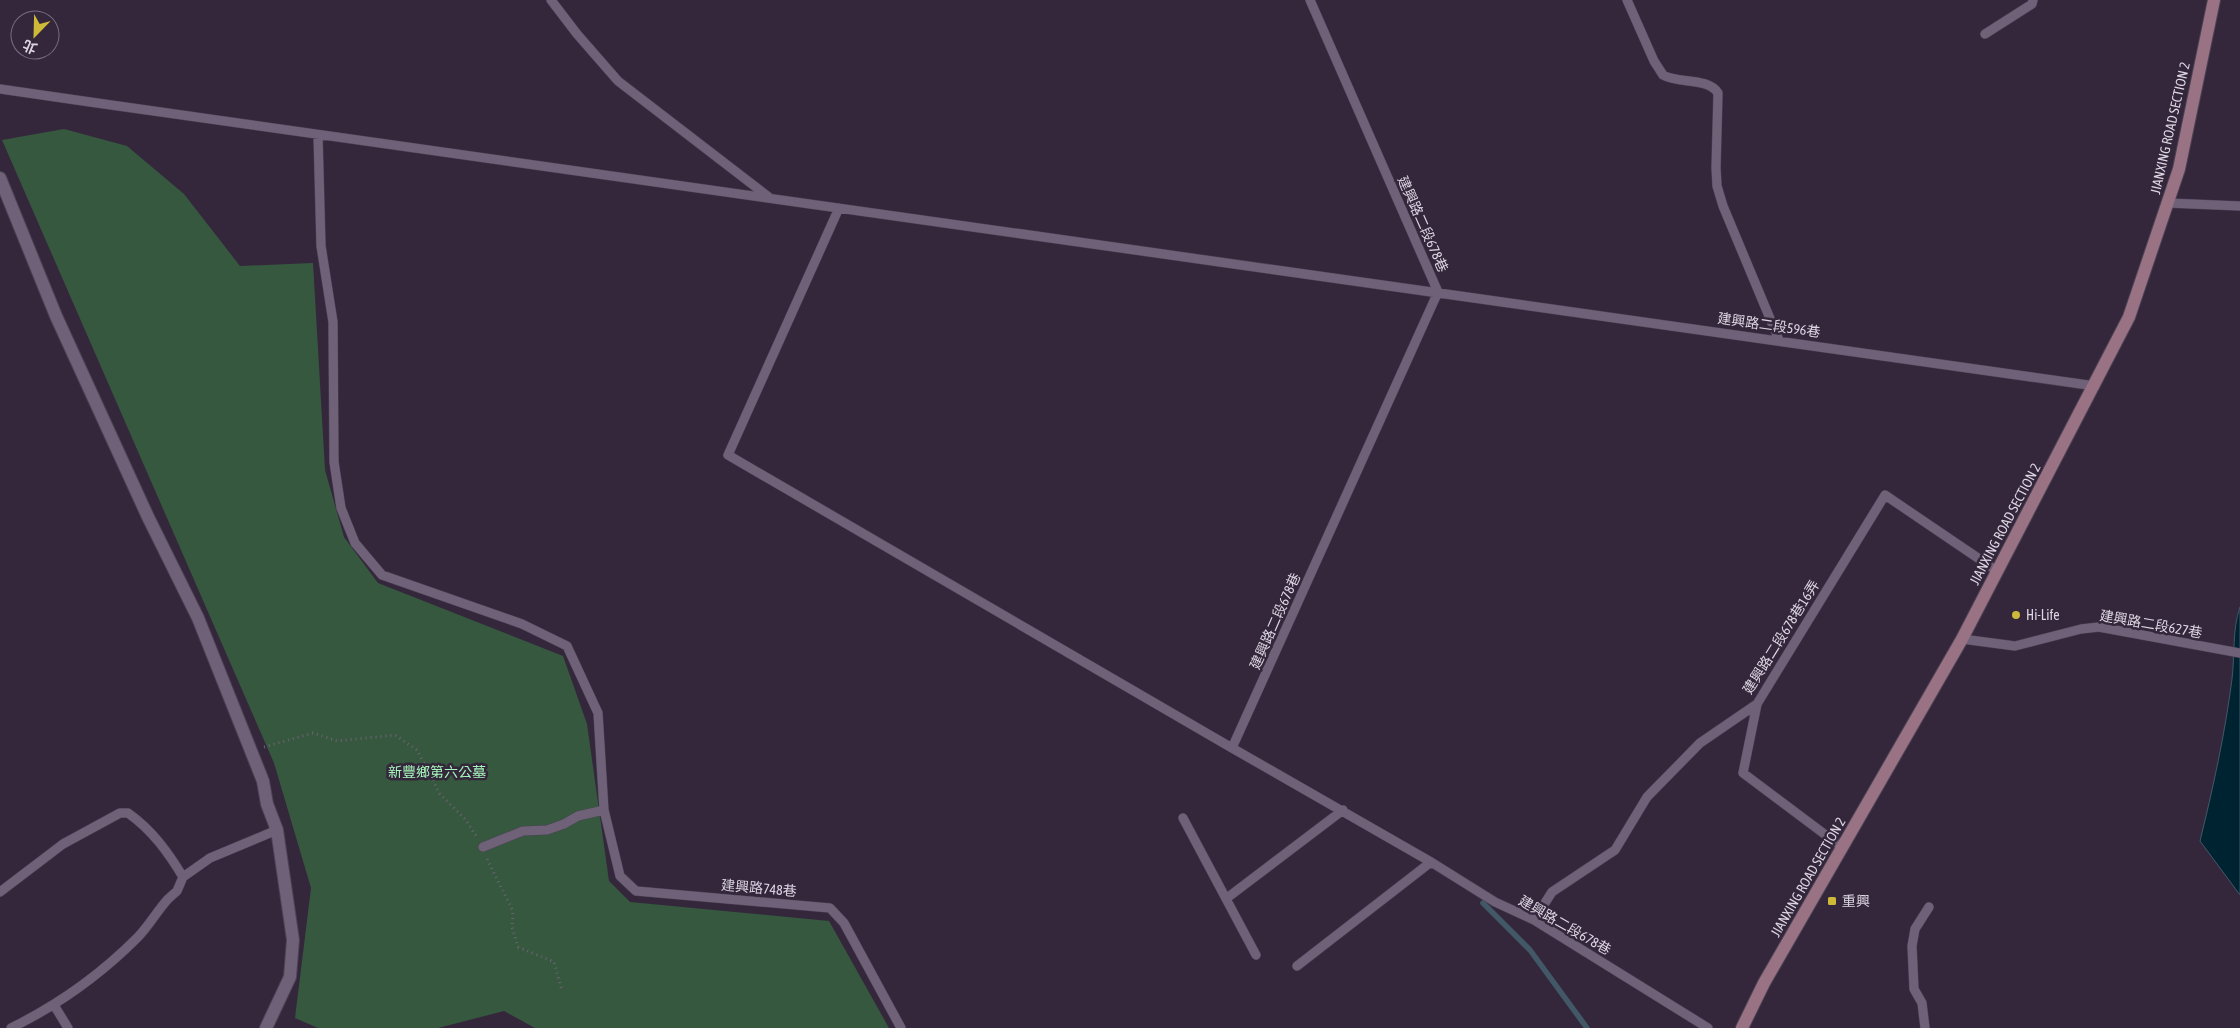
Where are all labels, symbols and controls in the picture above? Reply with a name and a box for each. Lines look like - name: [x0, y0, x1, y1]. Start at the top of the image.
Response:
- north arrow: [10, 10, 60, 60]
- text: 北: [20, 37, 39, 57]
- street label: JIANXING ROAD SECTION 2: [2147, 60, 2193, 196]
- street label: 建興路二段678巷: [1395, 173, 1451, 275]
- street label: 建興路二段596巷: [1717, 310, 1821, 340]
- street label: JIANXING ROAD SECTION 2: [1966, 461, 2044, 587]
- street label: 建興路二段678巷: [1247, 570, 1303, 672]
- street label: 建興路二段678巷16弄: [1740, 577, 1822, 697]
- place label: Hi-Life: [2026, 607, 2060, 623]
- street label: 建興路二段627巷: [2099, 607, 2203, 641]
- marker: Hi-Life: [2010, 609, 2022, 621]
- park label: 新豐鄉第六公墓: [388, 764, 486, 780]
- street label: JIANXING ROAD SECTION 2: [1767, 815, 1849, 939]
- street label: 建興路748巷: [721, 877, 797, 899]
- street label: 建興路二段678巷: [1516, 892, 1614, 958]
- place label: 重興: [1842, 893, 1870, 909]
- marker: 重興: [1826, 895, 1838, 907]

